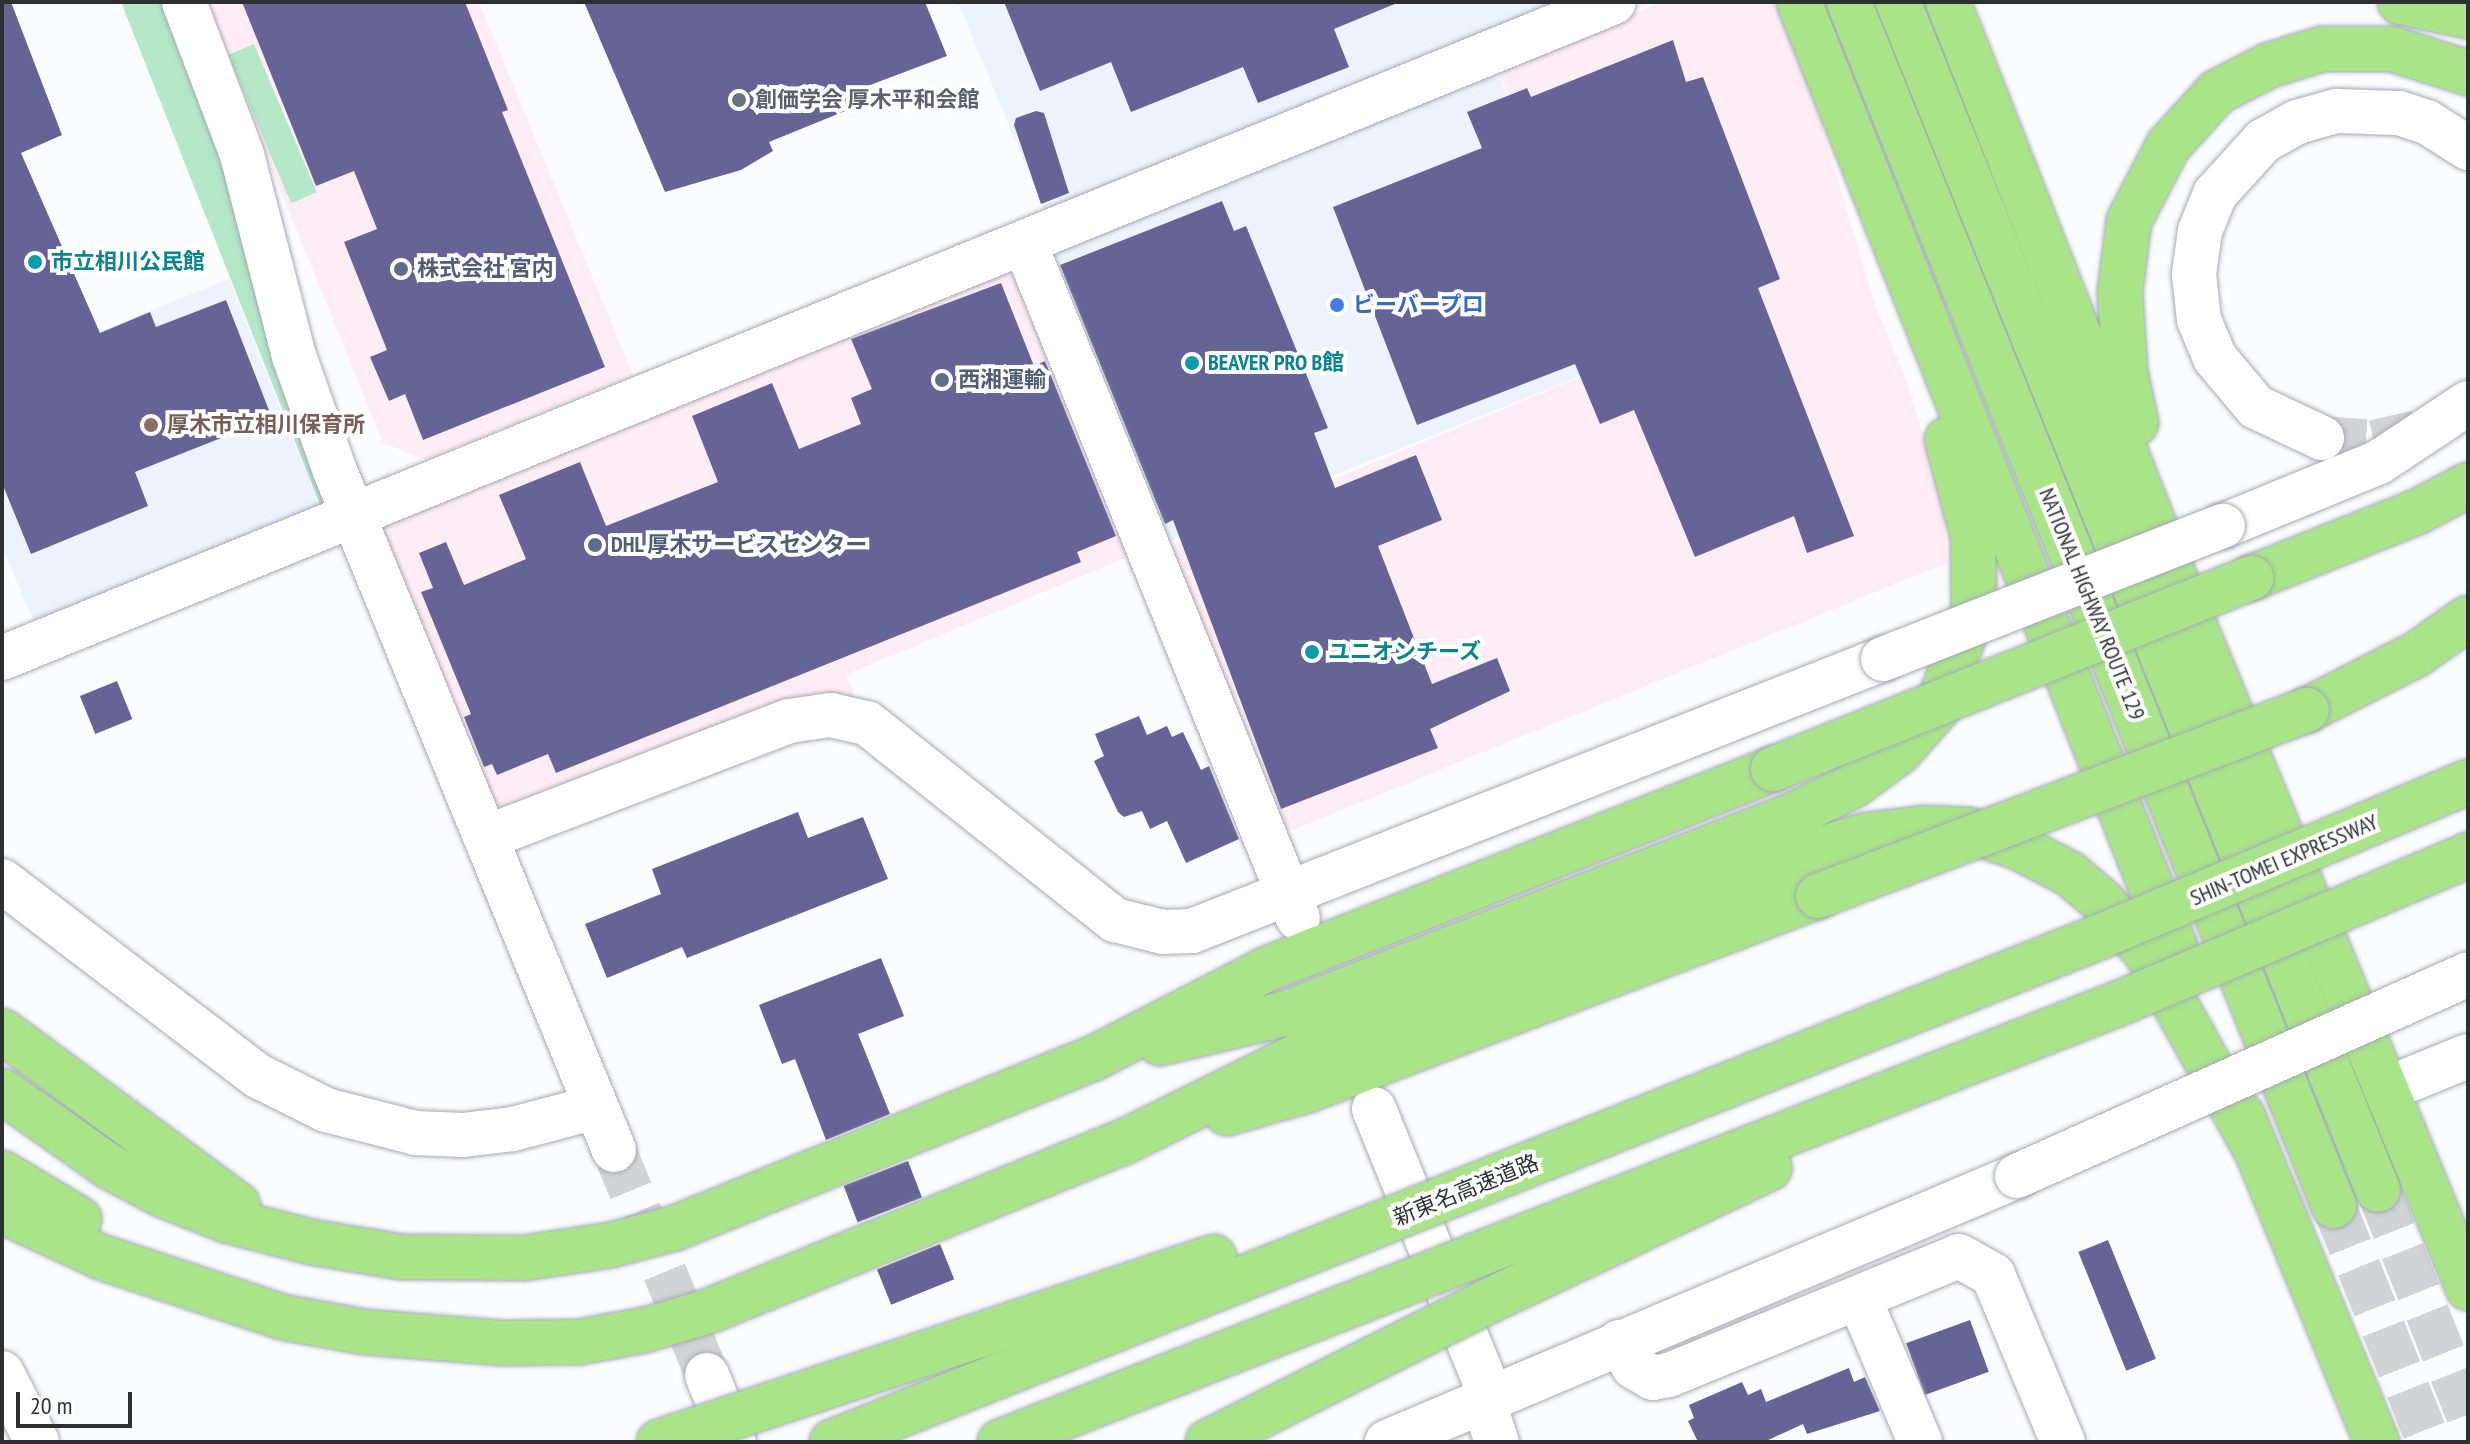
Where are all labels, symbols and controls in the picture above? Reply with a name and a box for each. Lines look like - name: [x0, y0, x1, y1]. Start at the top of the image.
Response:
- place label: 創価学会 厚木平和会館: [755, 87, 980, 113]
- marker: 創価学会 厚木平和会館: [730, 91, 748, 109]
- place label: 市立相川公民館: [51, 249, 205, 275]
- marker: 市立相川公民館: [26, 253, 44, 271]
- place label: 株式会社 宮内: [417, 256, 554, 282]
- marker: 株式会社 宮内: [392, 260, 410, 278]
- place label: ビーバープロ: [1353, 292, 1485, 318]
- marker: ビーバープロ: [1328, 296, 1346, 314]
- place label: BEAVER PRO B館: [1208, 350, 1345, 376]
- marker: BEAVER PRO B館: [1183, 354, 1201, 372]
- place label: 西湘運輸: [958, 367, 1046, 393]
- marker: 西湘運輸: [933, 371, 951, 389]
- place label: 厚木市立相川保育所: [167, 412, 365, 438]
- marker: 厚木市立相川保育所: [142, 416, 160, 434]
- street label: NATIONAL HIGHWAY ROUTE 129: [2033, 484, 2151, 724]
- place label: DHL 厚木サービスセンター: [611, 532, 868, 558]
- marker: DHL 厚木サービスセンター: [586, 536, 604, 554]
- place label: ユニオンチーズ: [1328, 639, 1482, 665]
- marker: ユニオンチーズ: [1303, 643, 1321, 661]
- street label: SHIN-TOMEI EXPRESSWAY: [2186, 809, 2382, 911]
- street label: 新東名高速道路: [1390, 1149, 1542, 1231]
- scale bar: [20, 1376, 136, 1426]
- text: 20 m: [30, 1390, 72, 1421]

